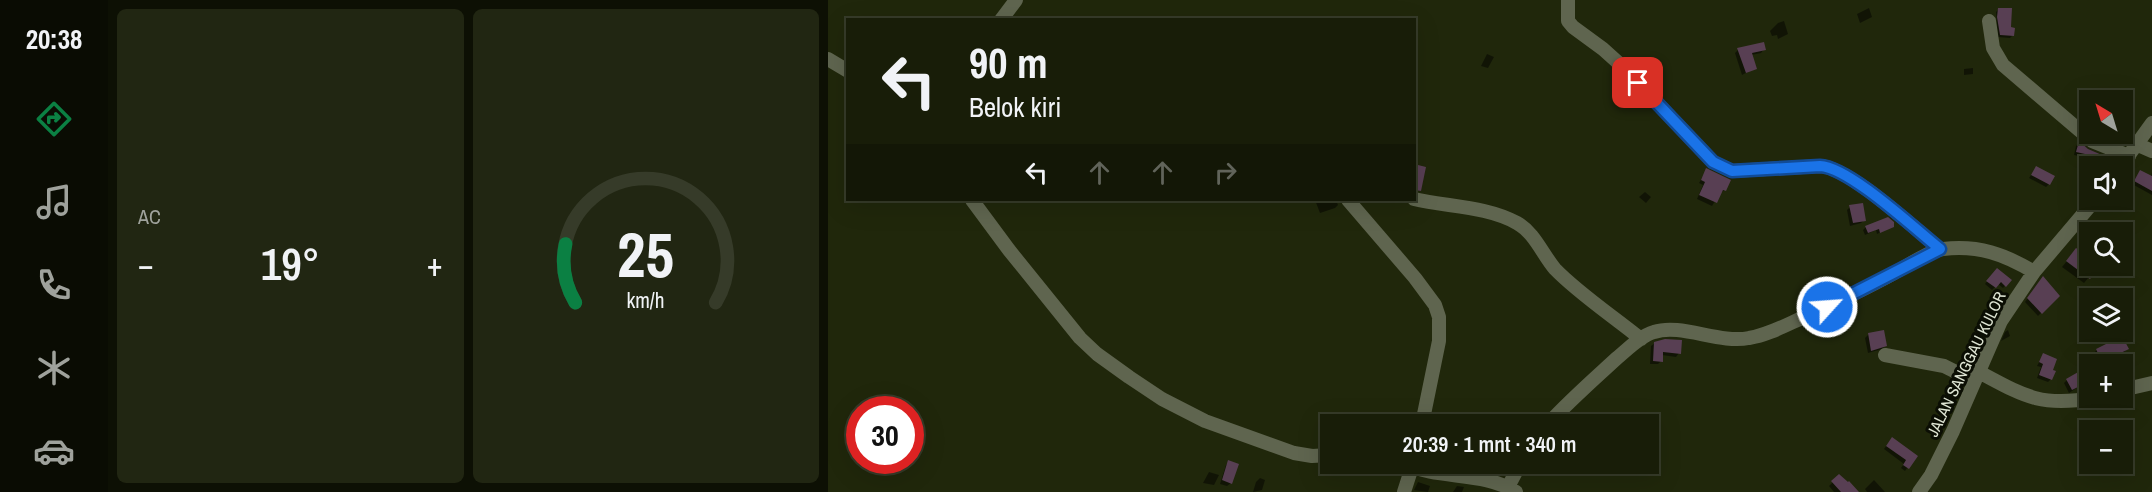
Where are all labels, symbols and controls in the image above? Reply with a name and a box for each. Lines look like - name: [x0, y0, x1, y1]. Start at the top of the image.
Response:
- text: 20:38: [26, 21, 82, 57]
- text: 90 m: [969, 35, 1048, 91]
- icon: left: [870, 42, 948, 120]
- pin: [1612, 57, 1663, 108]
- icon: arrive: [1621, 66, 1654, 99]
- text: Belok kiri: [969, 89, 1061, 125]
- north arrow: [2079, 90, 2133, 144]
- map controls: [2079, 90, 2133, 474]
- icon: directions: [33, 98, 75, 140]
- icon: left: [1020, 156, 1053, 189]
- icon: ahead: [1083, 156, 1116, 189]
- icon: ahead: [1146, 156, 1179, 189]
- icon: right: [1209, 156, 1242, 189]
- button: sound: [2079, 156, 2133, 210]
- icon: music: [33, 181, 75, 223]
- text: AC: [138, 203, 161, 230]
- text: 25: [617, 212, 674, 296]
- button: search: [2079, 222, 2133, 276]
- text: 19°: [261, 233, 320, 294]
- text: −: [138, 242, 154, 286]
- text: +: [427, 242, 442, 286]
- icon: phone: [33, 264, 75, 306]
- position arrow: [1795, 275, 1859, 339]
- text: km/h: [627, 286, 665, 315]
- street label: JALAN SANGGAU KULOR: [1921, 287, 2011, 440]
- button: layers: [2079, 288, 2133, 342]
- icon: climate: [33, 347, 75, 389]
- button: +: [2079, 354, 2133, 408]
- speed limit sign: 30: [846, 396, 924, 474]
- button: −: [2079, 420, 2133, 474]
- text: 20:39 · 1 mnt · 340 m: [1403, 429, 1576, 459]
- icon: car: [33, 430, 75, 472]

